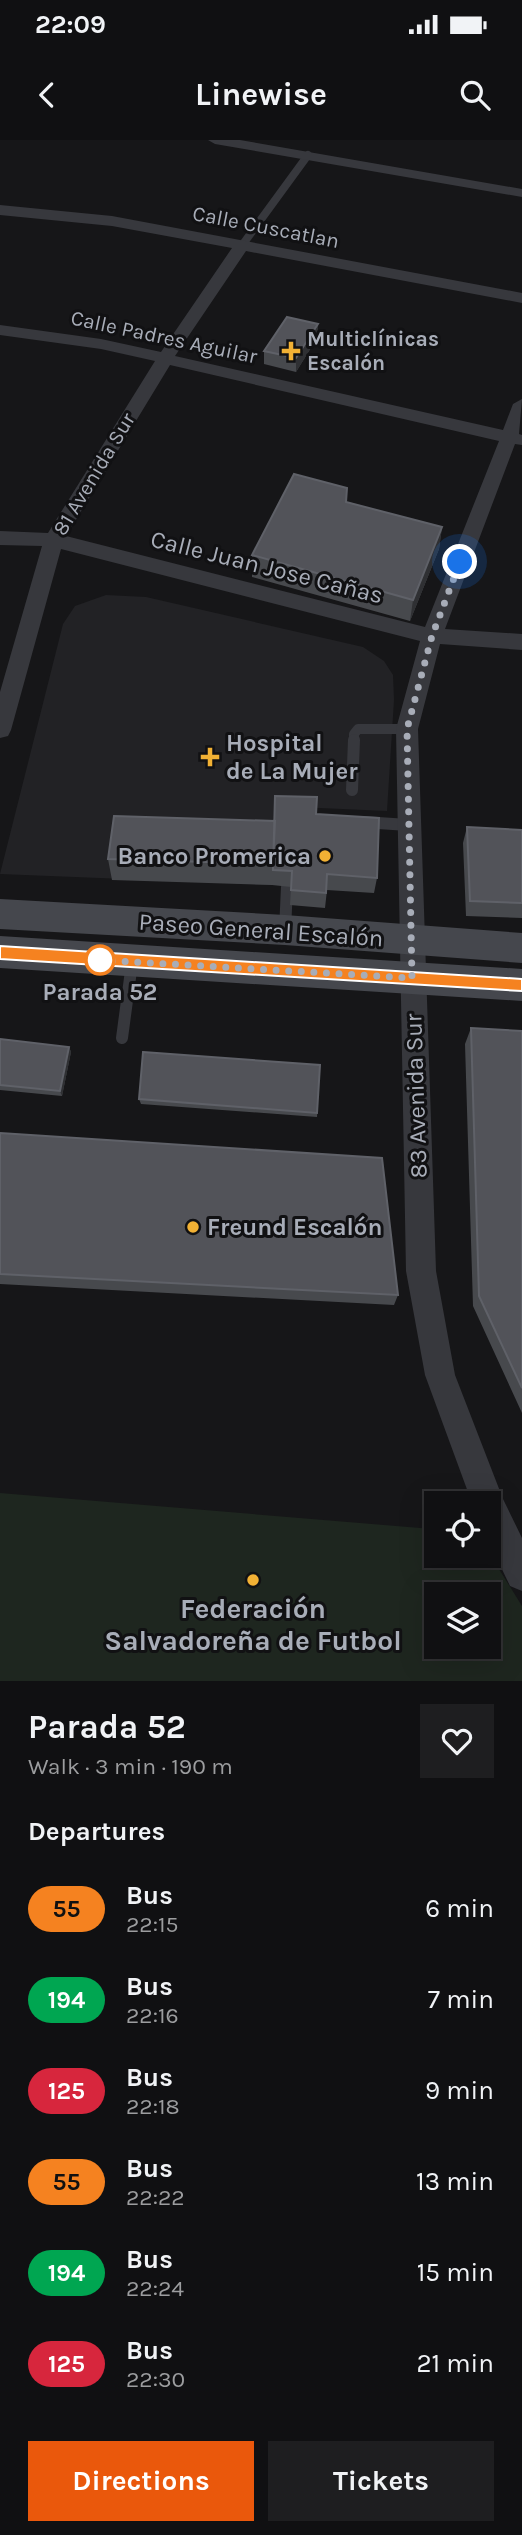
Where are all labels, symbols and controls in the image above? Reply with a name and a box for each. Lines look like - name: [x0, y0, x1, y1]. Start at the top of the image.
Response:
- text: 22:09: [35, 9, 106, 40]
- icon: back: [28, 76, 66, 114]
- text: Linewise: [195, 76, 327, 113]
- icon: search: [456, 76, 494, 114]
- street label: Calle Cuscatlan: [191, 201, 341, 253]
- street label: Calle Padres Aguilar: [69, 306, 260, 369]
- place label: Multiclínicas Escalón: [307, 327, 439, 375]
- marker: Multiclínicas Escalón: [281, 341, 301, 361]
- street label: 81 Avenida Sur: [48, 408, 140, 540]
- street label: Calle Juan Jose Cañas: [148, 525, 386, 609]
- your location: [442, 544, 477, 579]
- place label: Hospital de La Mujer: [226, 729, 358, 785]
- marker: Hospital de La Mujer: [200, 747, 220, 767]
- place label: Banco Promerica: [118, 842, 311, 870]
- marker: Banco Promerica: [317, 848, 333, 864]
- street label: Paseo General Escalón: [138, 907, 384, 953]
- marker: Parada 52: [85, 945, 115, 975]
- place label: Parada 52: [43, 978, 157, 1006]
- street label: 83 Avenida Sur: [399, 1013, 433, 1179]
- place label: Freund Escalón: [207, 1213, 382, 1241]
- marker: Freund Escalón: [185, 1219, 201, 1235]
- map controls: [424, 1491, 501, 1659]
- button: locate: [424, 1491, 501, 1568]
- marker: Federación Salvadoreña de Futbol: [245, 1572, 261, 1588]
- button: layers: [424, 1582, 501, 1659]
- place label: Federación Salvadoreña de Futbol: [104, 1592, 402, 1657]
- button: heart: [420, 1704, 494, 1778]
- text: Parada 52: [28, 1708, 186, 1746]
- text: Walk · 3 min · 190 m: [28, 1753, 233, 1780]
- text: Departures: [28, 1816, 165, 1847]
- text: Bus: [126, 1880, 173, 1911]
- text: 6 min: [425, 1893, 494, 1924]
- text: 55: [53, 1895, 80, 1923]
- text: 22:15: [126, 1911, 179, 1938]
- text: Bus: [126, 1971, 173, 2002]
- text: 7 min: [428, 1984, 494, 2015]
- text: 194: [48, 1986, 85, 2014]
- text: 22:16: [126, 2002, 179, 2029]
- text: Bus: [126, 2062, 173, 2093]
- text: 9 min: [425, 2075, 494, 2106]
- text: 125: [48, 2077, 85, 2105]
- text: 22:18: [126, 2093, 180, 2120]
- text: Bus: [126, 2153, 173, 2184]
- text: 13 min: [416, 2166, 494, 2197]
- text: 55: [53, 2168, 80, 2196]
- text: 22:22: [126, 2184, 185, 2211]
- text: Bus: [126, 2244, 173, 2275]
- text: 15 min: [417, 2257, 494, 2288]
- text: 194: [48, 2259, 85, 2287]
- text: 22:24: [126, 2275, 184, 2302]
- text: Bus: [126, 2335, 173, 2366]
- text: 21 min: [416, 2348, 494, 2379]
- text: 125: [48, 2350, 85, 2378]
- text: 22:30: [126, 2366, 185, 2393]
- button: Directions: [28, 2441, 254, 2521]
- button: Tickets: [268, 2441, 494, 2521]

